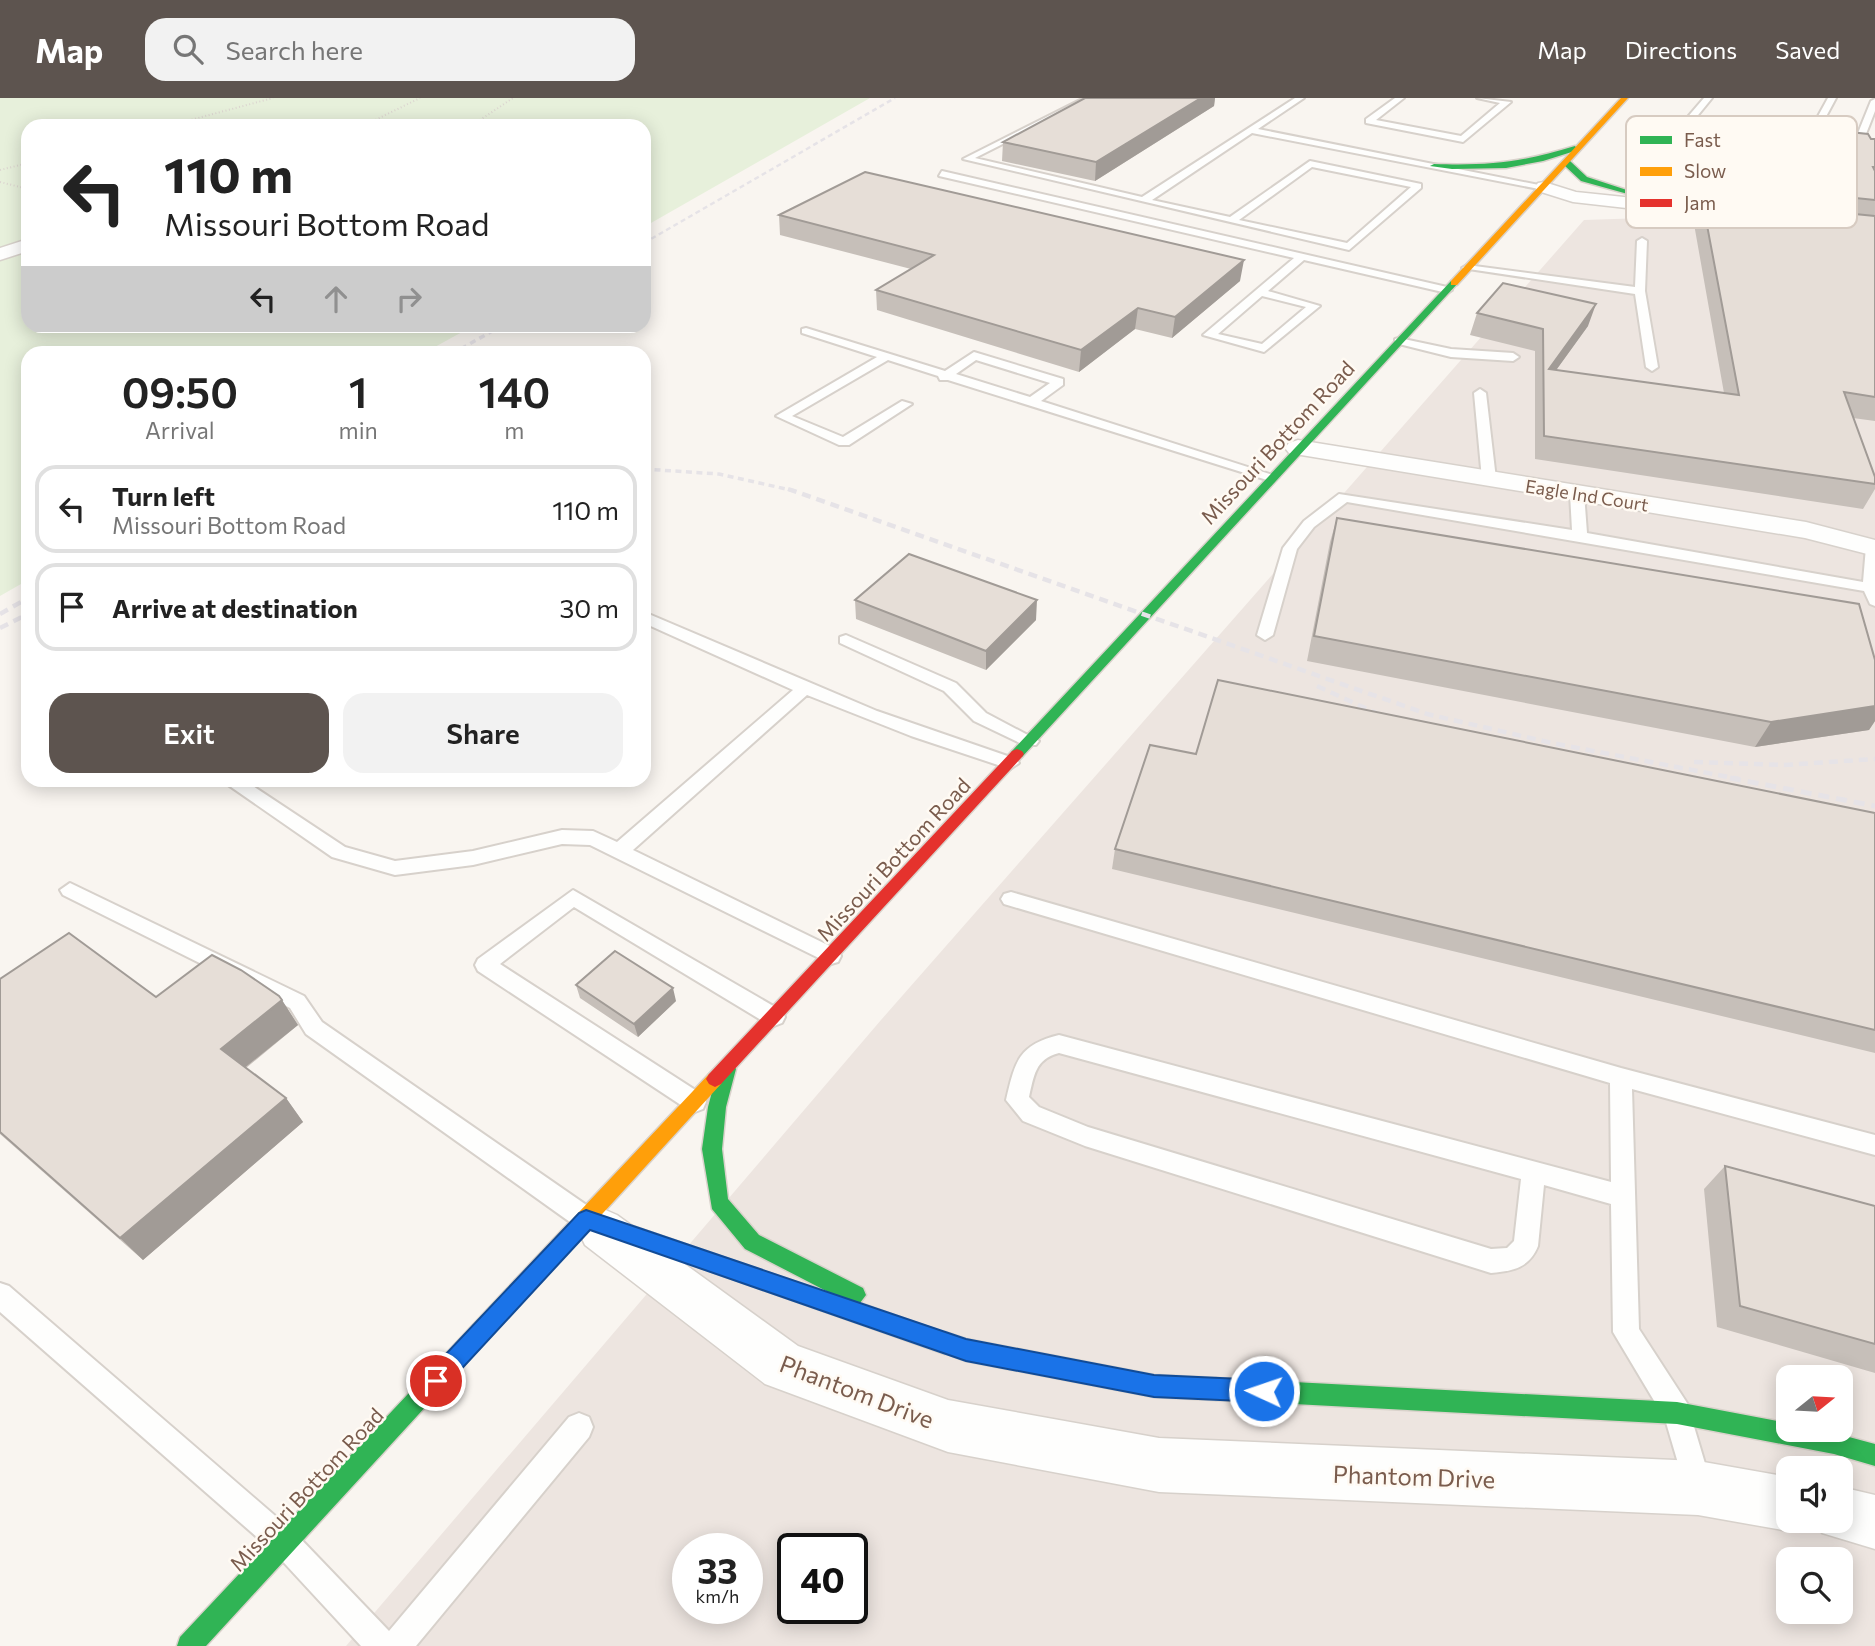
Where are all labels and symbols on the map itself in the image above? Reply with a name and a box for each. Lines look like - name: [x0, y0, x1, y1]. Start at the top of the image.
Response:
- legend: [1626, 116, 1857, 228]
- text: Fast: [1684, 128, 1721, 151]
- text: Slow: [1684, 159, 1726, 182]
- text: Jam: [1684, 191, 1716, 214]
- street label: Missouri Bottom Road: [1195, 355, 1359, 529]
- street label: Eagle Ind Court: [1524, 474, 1650, 516]
- street label: Missouri Bottom Road: [811, 772, 975, 946]
- street label: Phantom Drive: [776, 1348, 938, 1434]
- pin: [406, 1351, 466, 1411]
- position arrow: [1227, 1354, 1301, 1428]
- north arrow: [1776, 1365, 1853, 1442]
- street label: Missouri Bottom Road: [224, 1402, 388, 1576]
- street label: Phantom Drive: [1332, 1459, 1496, 1493]
- speed limit sign: 40: [777, 1533, 868, 1624]

